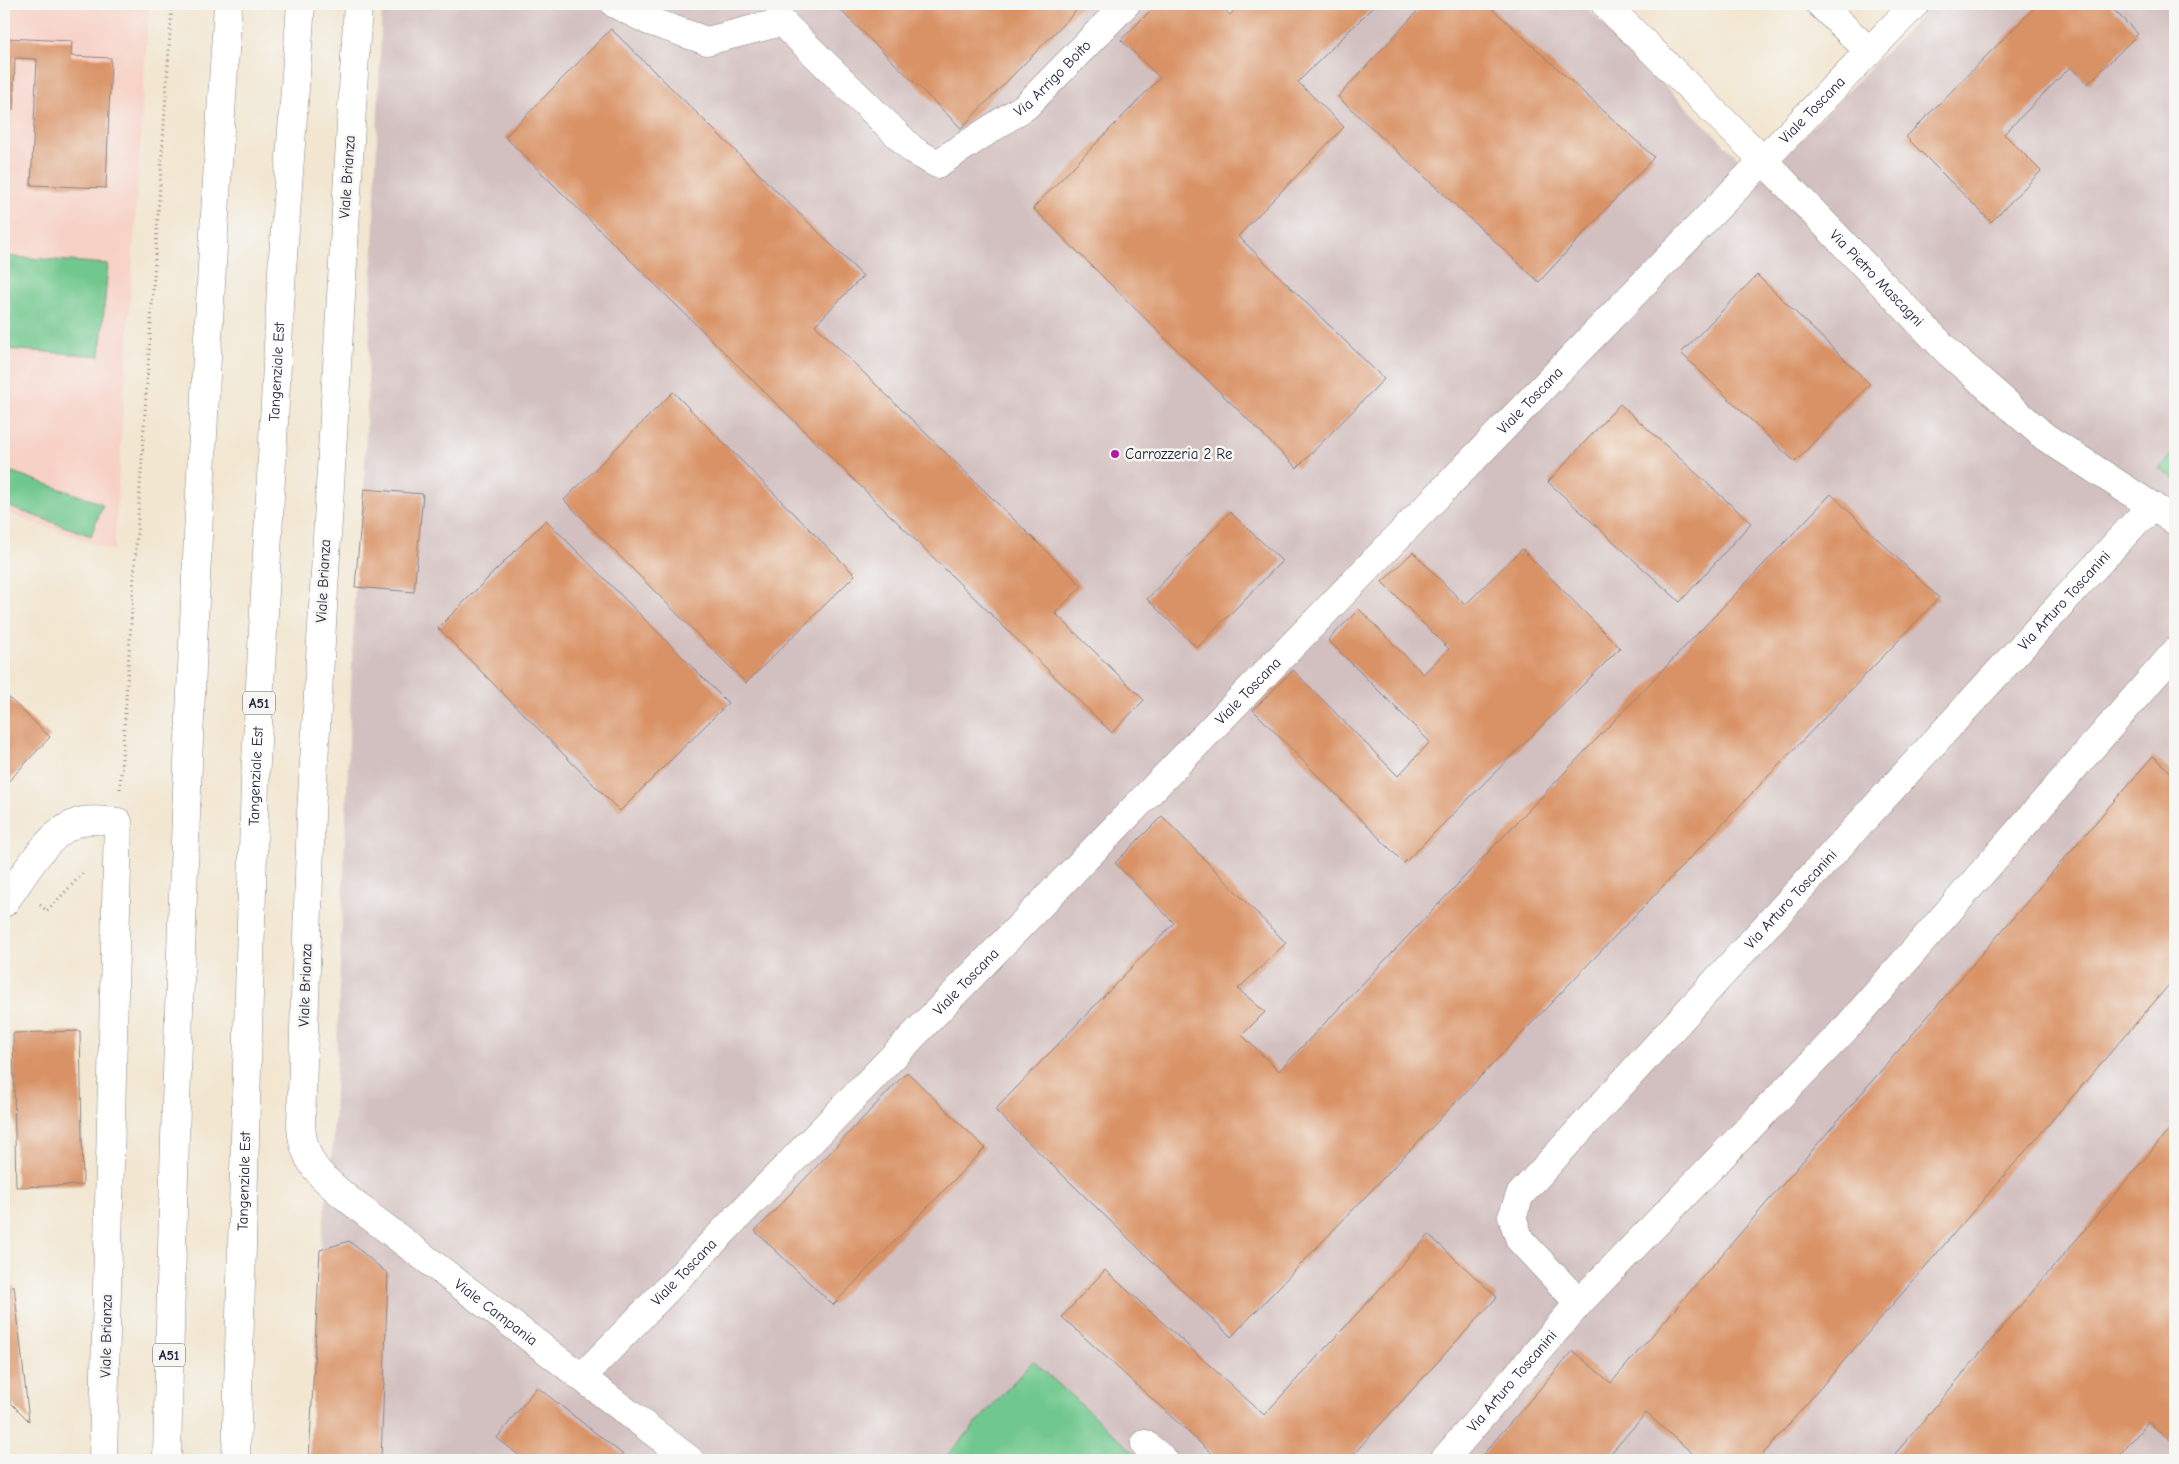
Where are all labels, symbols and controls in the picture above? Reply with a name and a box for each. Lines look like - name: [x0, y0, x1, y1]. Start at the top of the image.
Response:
- street label: Via Arrigo Boito: [1010, 36, 1095, 120]
- street label: Viale Toscana: [1776, 73, 1849, 147]
- street label: Viale Brianza: [335, 135, 359, 219]
- street label: Via Pietro Mascagni: [1826, 226, 1928, 330]
- street label: Tangenziale Est: [265, 321, 288, 422]
- street label: Viale Toscana: [1493, 363, 1567, 438]
- place label: Carrozzeria 2 Re: [1125, 445, 1233, 463]
- marker: Carrozzeria 2 Re: [1109, 448, 1121, 460]
- street label: Viale Brianza: [312, 539, 334, 623]
- street label: Via Arturo Toscanini: [2014, 547, 2114, 654]
- street label: Viale Toscana: [1211, 654, 1285, 728]
- road number: A51: [243, 691, 275, 714]
- street label: Tangenziale Est: [245, 725, 267, 826]
- street label: Via Arturo Toscanini: [1741, 846, 1841, 953]
- street label: Viale Brianza: [295, 943, 315, 1027]
- street label: Viale Toscana: [929, 944, 1002, 1019]
- street label: Tangenziale Est: [233, 1131, 254, 1231]
- street label: Viale Toscana: [647, 1235, 720, 1310]
- street label: Viale Campania: [451, 1275, 541, 1349]
- street label: Viale Brianza: [96, 1294, 116, 1378]
- street label: Via Arturo Toscanini: [1463, 1327, 1560, 1436]
- road number: A51: [153, 1344, 185, 1366]

